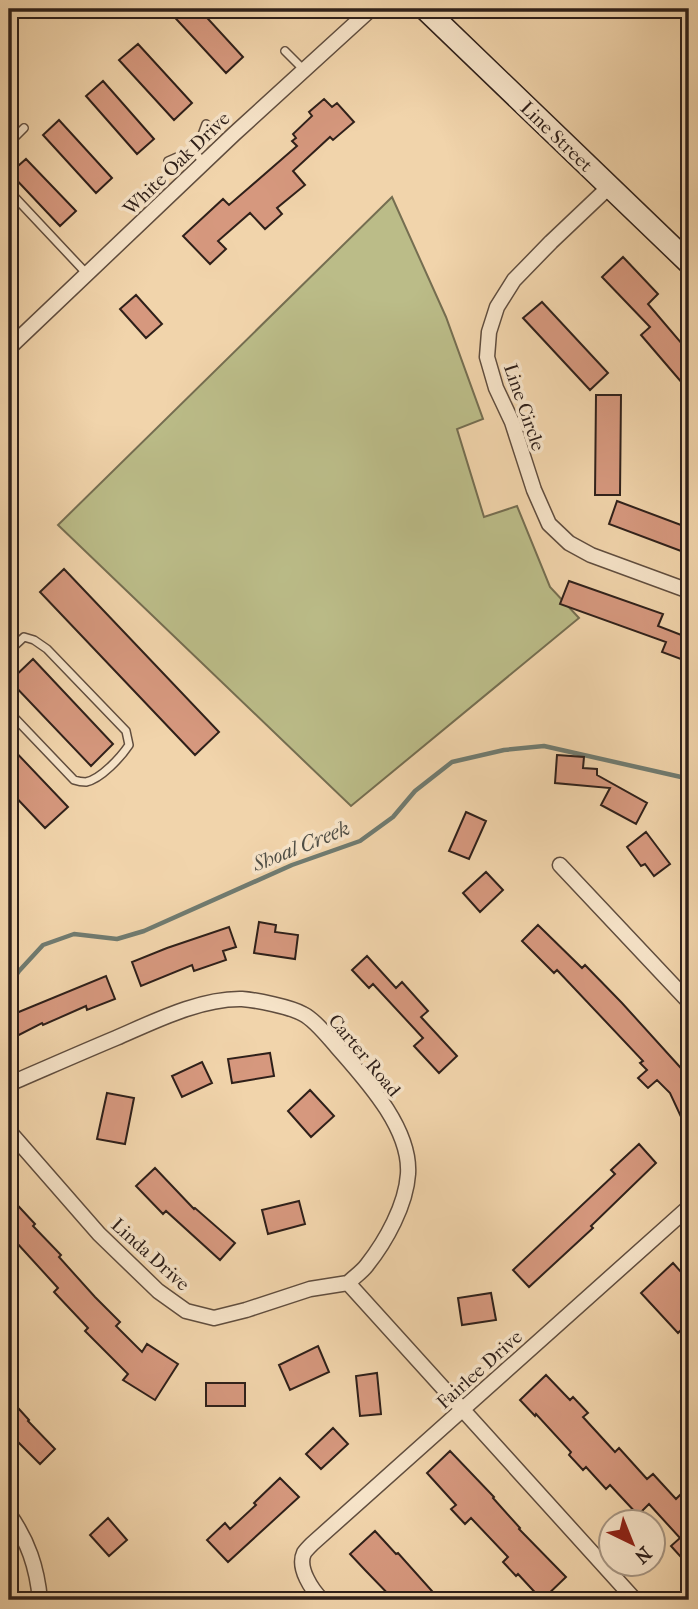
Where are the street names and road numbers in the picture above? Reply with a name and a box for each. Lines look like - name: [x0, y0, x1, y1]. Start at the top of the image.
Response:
- street label: Line Street: [516, 97, 597, 177]
- street label: White Oak Drive: [118, 107, 234, 221]
- street label: Line Circle: [499, 361, 549, 454]
- street label: Carter Road: [324, 1010, 405, 1102]
- street label: Linda Drive: [107, 1214, 194, 1296]
- street label: Fairlee Drive: [433, 1326, 527, 1414]

